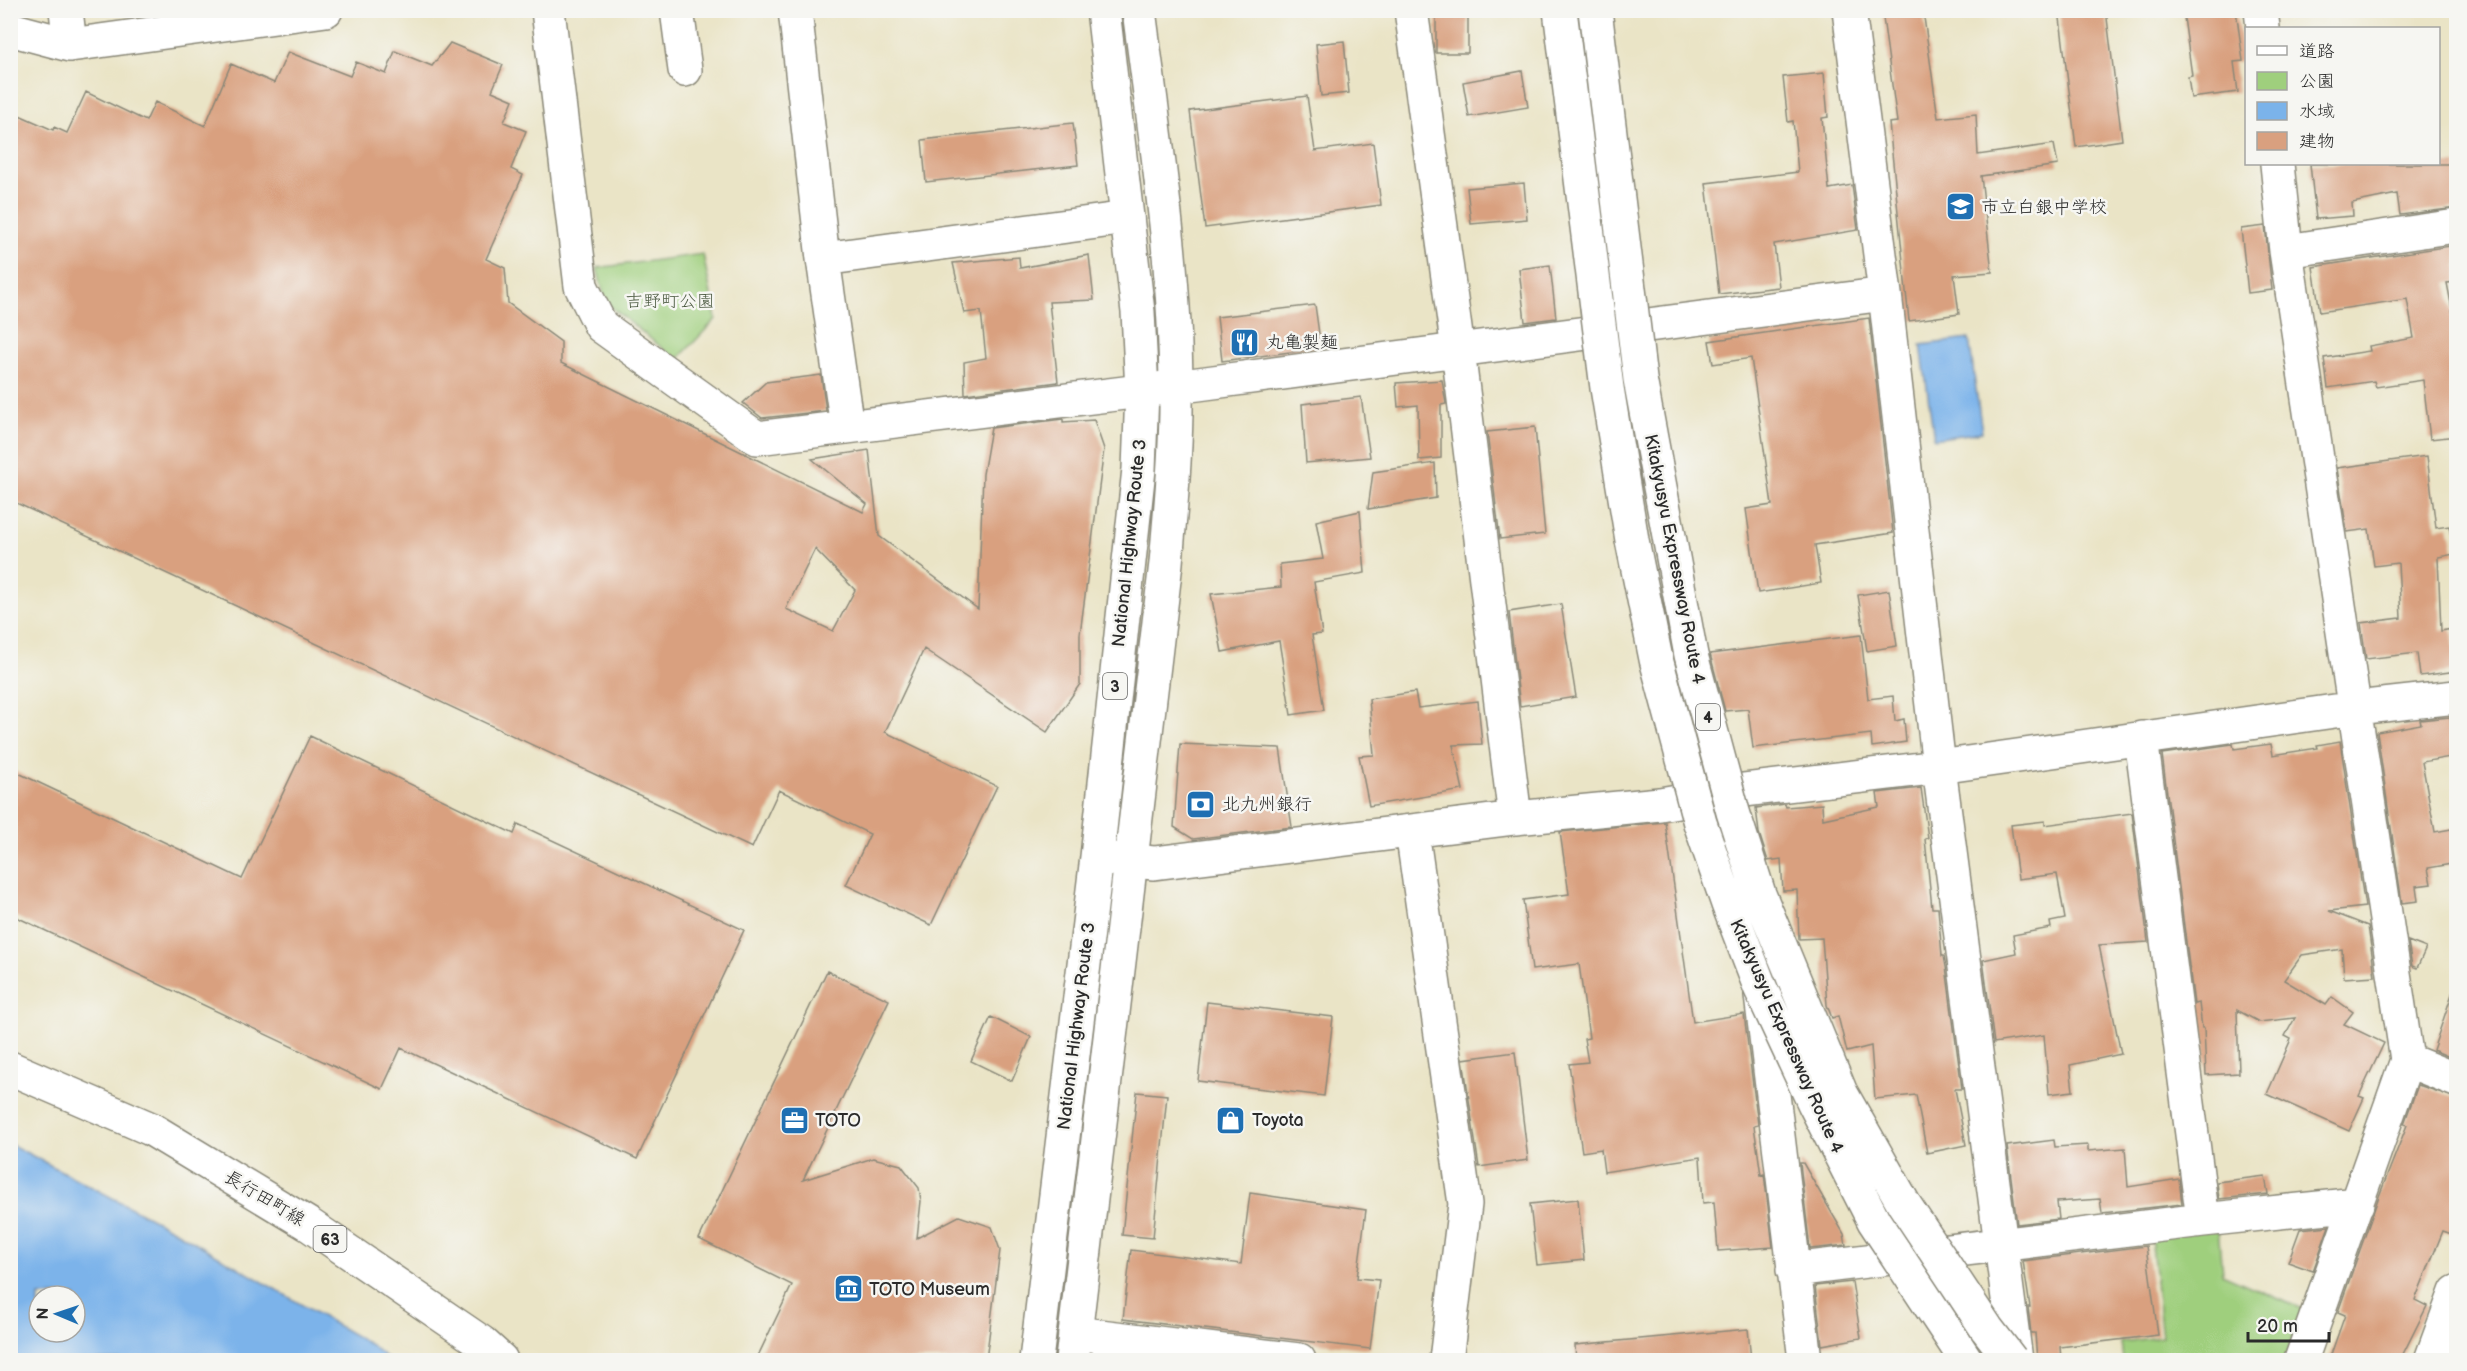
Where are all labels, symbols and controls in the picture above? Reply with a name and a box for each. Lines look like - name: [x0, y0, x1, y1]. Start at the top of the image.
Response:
- legend: [2245, 27, 2440, 165]
- text: 道路: [2299, 41, 2335, 62]
- text: 公園: [2299, 71, 2335, 92]
- text: 水域: [2299, 101, 2335, 122]
- text: 建物: [2299, 131, 2335, 152]
- school or university icon: 市立白銀中学校: [1944, 191, 1976, 223]
- place label: 市立白銀中学校: [1981, 197, 2107, 218]
- park label: 吉野町公園: [625, 291, 715, 312]
- restaurant icon: 丸亀製麺: [1229, 326, 1261, 358]
- place label: 丸亀製麺: [1266, 332, 1338, 353]
- street label: Kitakyusyu Expressway Route 4: [1640, 432, 1709, 686]
- street label: National Highway Route 3: [1108, 438, 1151, 648]
- road number: 3: [1103, 673, 1127, 699]
- road number: 4: [1696, 704, 1720, 730]
- bank icon: 北九州銀行: [1185, 788, 1217, 820]
- place label: 北九州銀行: [1222, 794, 1312, 815]
- street label: Kitakyusyu Expressway Route 4: [1725, 916, 1848, 1157]
- street label: National Highway Route 3: [1053, 921, 1100, 1131]
- office icon: TOTO: [778, 1104, 810, 1136]
- shop icon: Toyota: [1215, 1104, 1247, 1136]
- place label: TOTO: [815, 1110, 861, 1131]
- place label: Toyota: [1252, 1110, 1304, 1131]
- street label: 長行田町線: [221, 1166, 309, 1231]
- road number: 63: [314, 1226, 346, 1252]
- museum icon: TOTO Museum: [832, 1273, 864, 1305]
- place label: TOTO Museum: [869, 1279, 990, 1300]
- north arrow: [27, 1284, 87, 1344]
- scale bar: [2248, 1305, 2329, 1343]
- text: N: [34, 1307, 53, 1320]
- text: 20 m: [2257, 1316, 2298, 1337]

